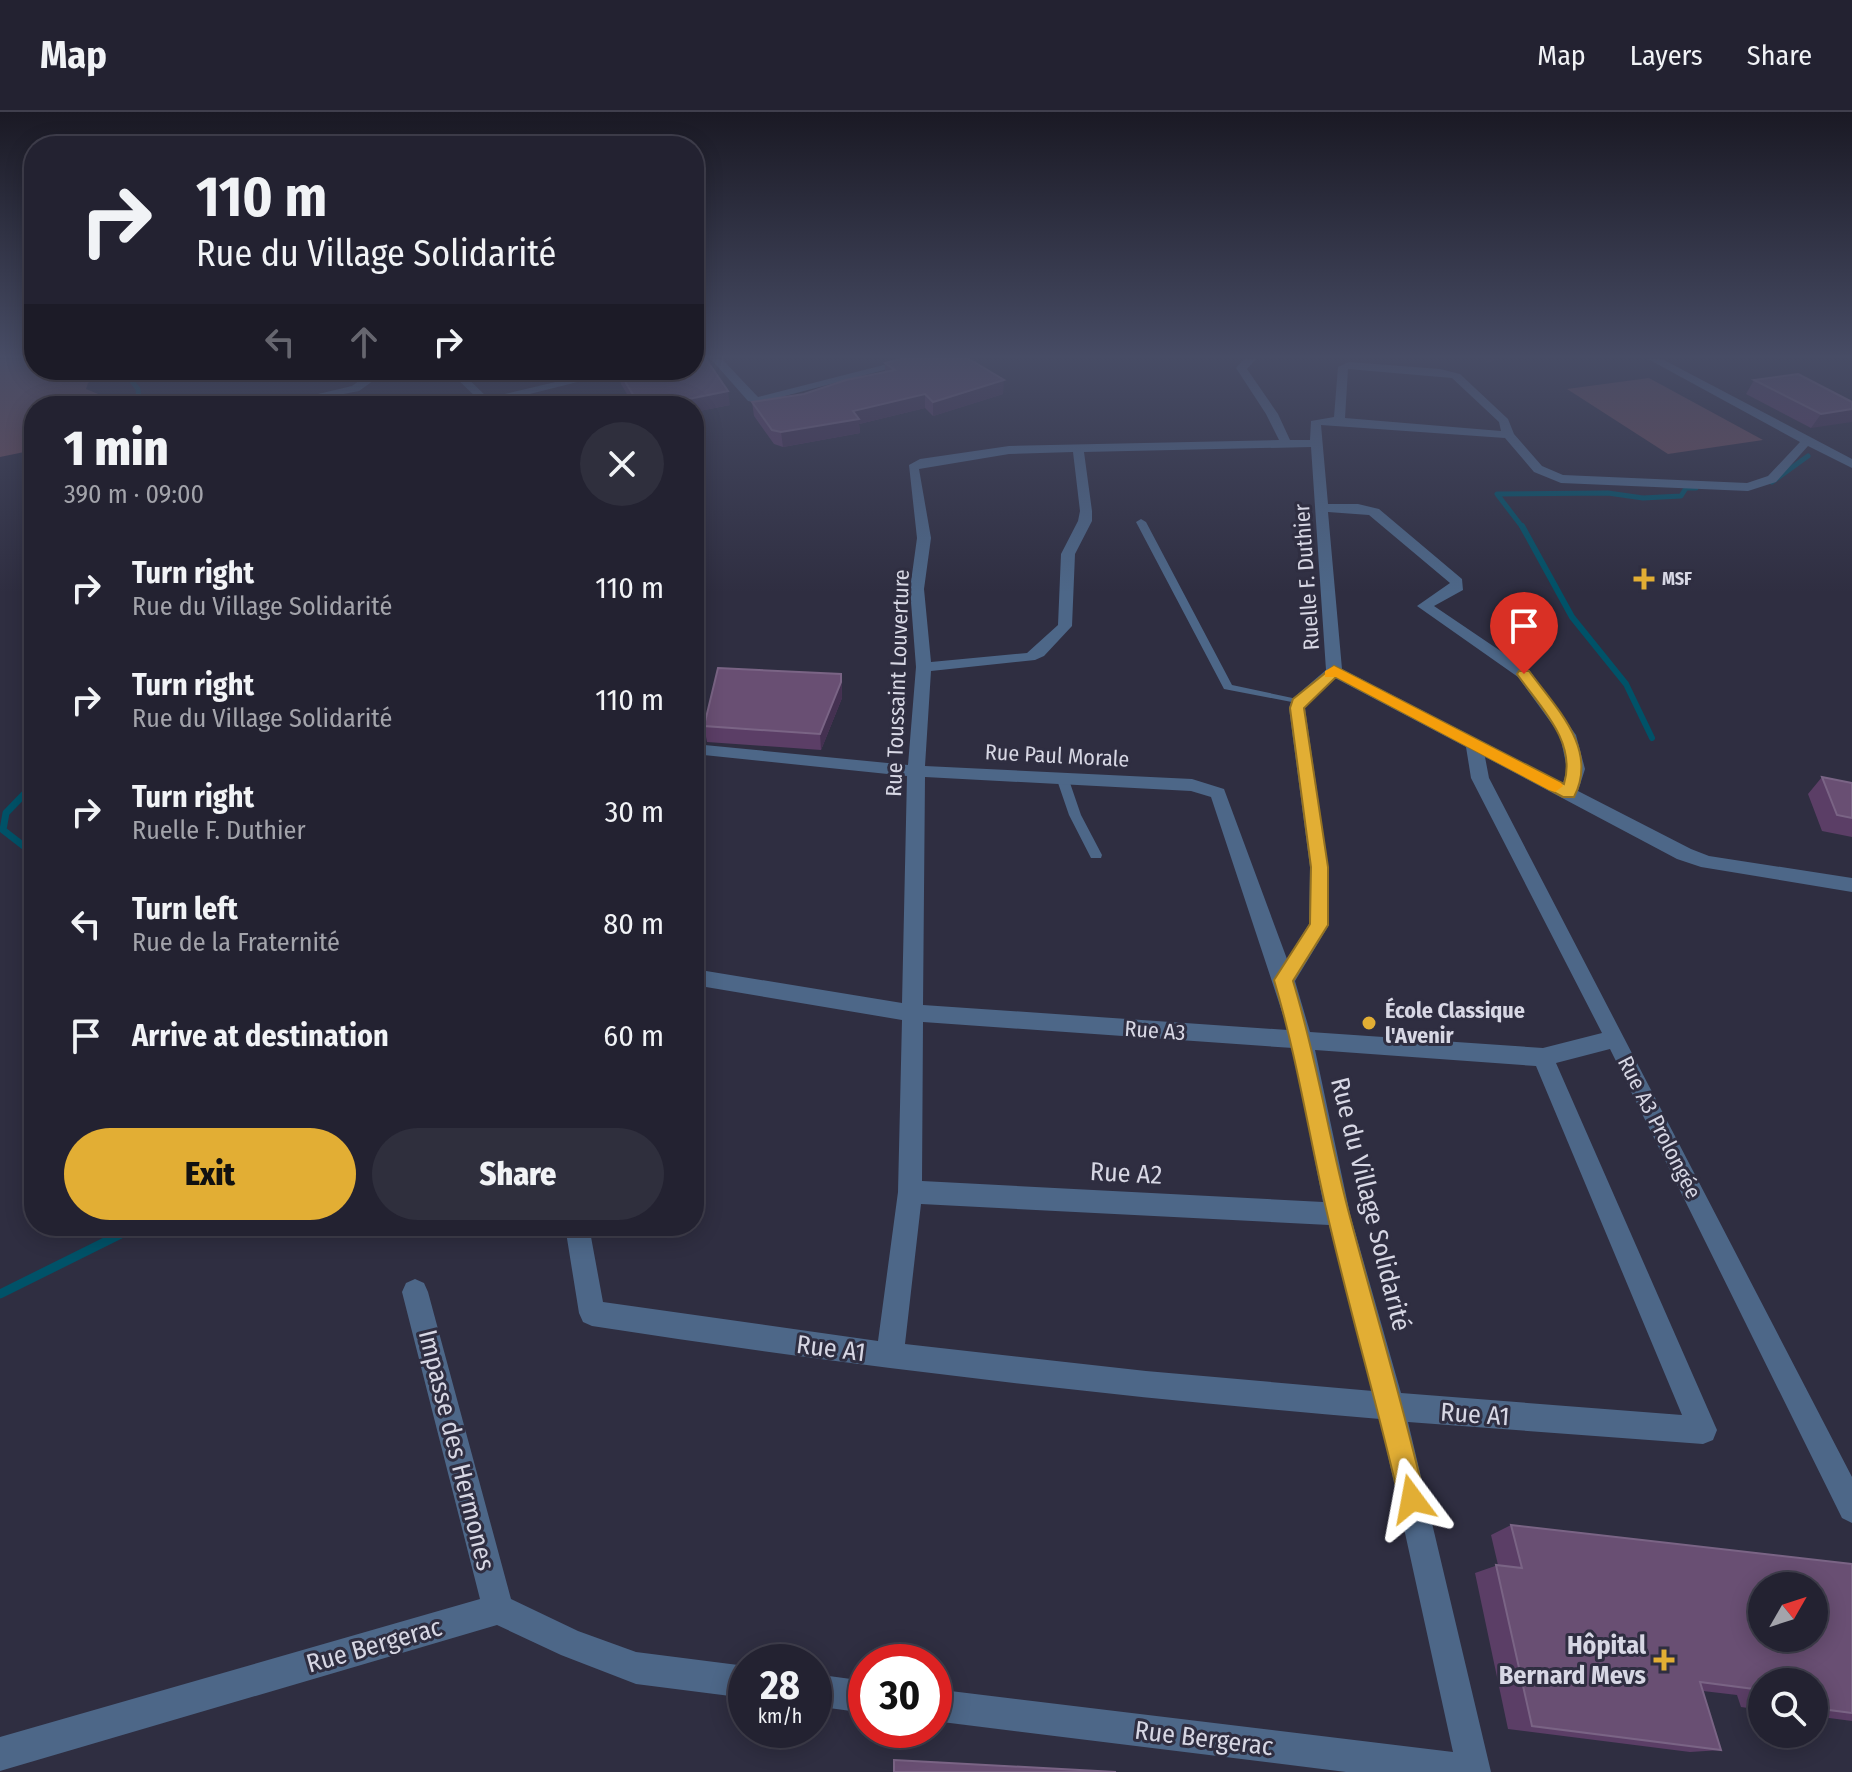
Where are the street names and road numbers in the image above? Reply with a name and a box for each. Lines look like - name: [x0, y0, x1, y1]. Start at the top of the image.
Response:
- street label: Ruelle F. Duthier: [1288, 502, 1325, 651]
- street label: Rue Toussaint Louverture: [880, 569, 915, 797]
- street label: Rue Paul Morale: [984, 738, 1130, 773]
- street label: Rue A3: [1124, 1015, 1186, 1046]
- street label: Rue A3 Prolongée: [1612, 1051, 1707, 1203]
- street label: Rue du Village Solidarité: [1324, 1074, 1417, 1334]
- street label: Rue A2: [1089, 1156, 1163, 1191]
- street label: Impasse des Hermones: [412, 1327, 501, 1574]
- street label: Rue A1: [795, 1329, 867, 1368]
- street label: Rue A1: [1439, 1397, 1511, 1432]
- street label: Rue Bergerac: [303, 1611, 445, 1680]
- street label: Rue Bergerac: [1133, 1715, 1275, 1762]

